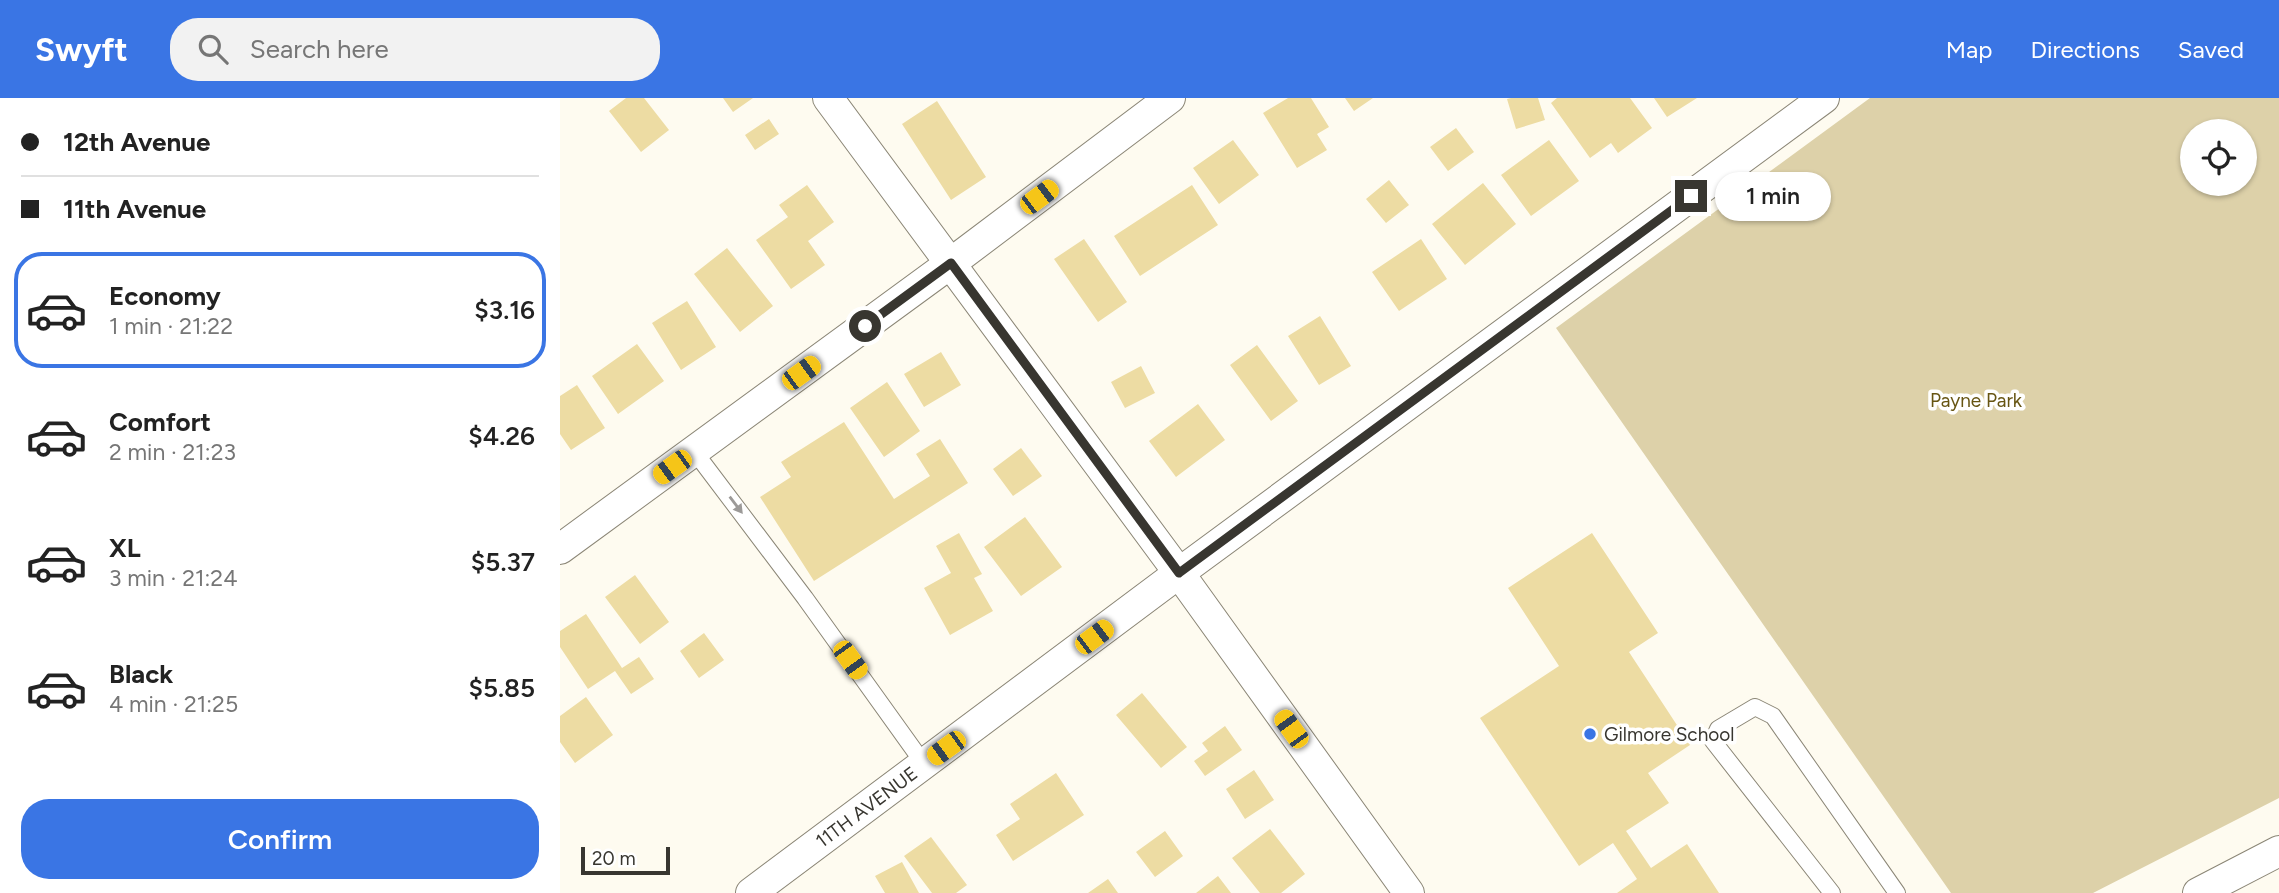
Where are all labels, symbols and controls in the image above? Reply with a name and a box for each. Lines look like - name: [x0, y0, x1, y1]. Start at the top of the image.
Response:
- search box: [170, 18, 660, 81]
- text: Swyft: [35, 30, 128, 69]
- icon: search: [194, 30, 232, 68]
- text: Search here: [250, 33, 389, 65]
- text: Map: [1946, 35, 1992, 64]
- text: Directions: [2030, 35, 2140, 64]
- text: Saved: [2178, 35, 2244, 64]
- map controls: [2180, 119, 2257, 196]
- button: locate: [2180, 119, 2257, 196]
- text: 12th Avenue: [63, 126, 210, 158]
- callout: 1 min: [1716, 172, 1831, 220]
- car: [1016, 176, 1063, 218]
- route end: [1675, 180, 1707, 212]
- text: 1 min: [1746, 182, 1800, 210]
- text: 11th Avenue: [63, 193, 206, 225]
- icon: car: [25, 279, 88, 342]
- text: Economy: [109, 280, 221, 312]
- text: $3.16: [474, 294, 535, 326]
- route start: [849, 310, 881, 342]
- text: 1 min · 21:22: [109, 312, 233, 340]
- car: [778, 352, 825, 394]
- park label: Payne Park: [1930, 389, 2023, 412]
- icon: car: [25, 405, 88, 468]
- text: Comfort: [109, 406, 211, 438]
- text: $4.26: [468, 420, 535, 452]
- text: 2 min · 21:23: [109, 438, 236, 466]
- car: [649, 446, 696, 488]
- one-way arrow: [728, 496, 743, 514]
- icon: car: [25, 531, 88, 594]
- text: XL: [109, 532, 141, 564]
- text: $5.37: [471, 546, 535, 578]
- text: 3 min · 21:24: [109, 564, 237, 592]
- car: [1071, 616, 1118, 658]
- car: [830, 637, 871, 683]
- icon: car: [25, 657, 88, 720]
- text: Black: [109, 658, 173, 690]
- text: $5.85: [468, 672, 535, 704]
- text: 4 min · 21:25: [109, 690, 238, 718]
- car: [1271, 706, 1312, 752]
- place label: Gilmore School: [1604, 723, 1734, 746]
- marker: Gilmore School: [1582, 726, 1598, 742]
- car: [923, 727, 970, 769]
- street label: 11TH AVENUE: [811, 761, 922, 852]
- button: Confirm: [21, 799, 539, 879]
- scale bar: [581, 844, 670, 876]
- text: 20 m: [592, 847, 636, 870]

